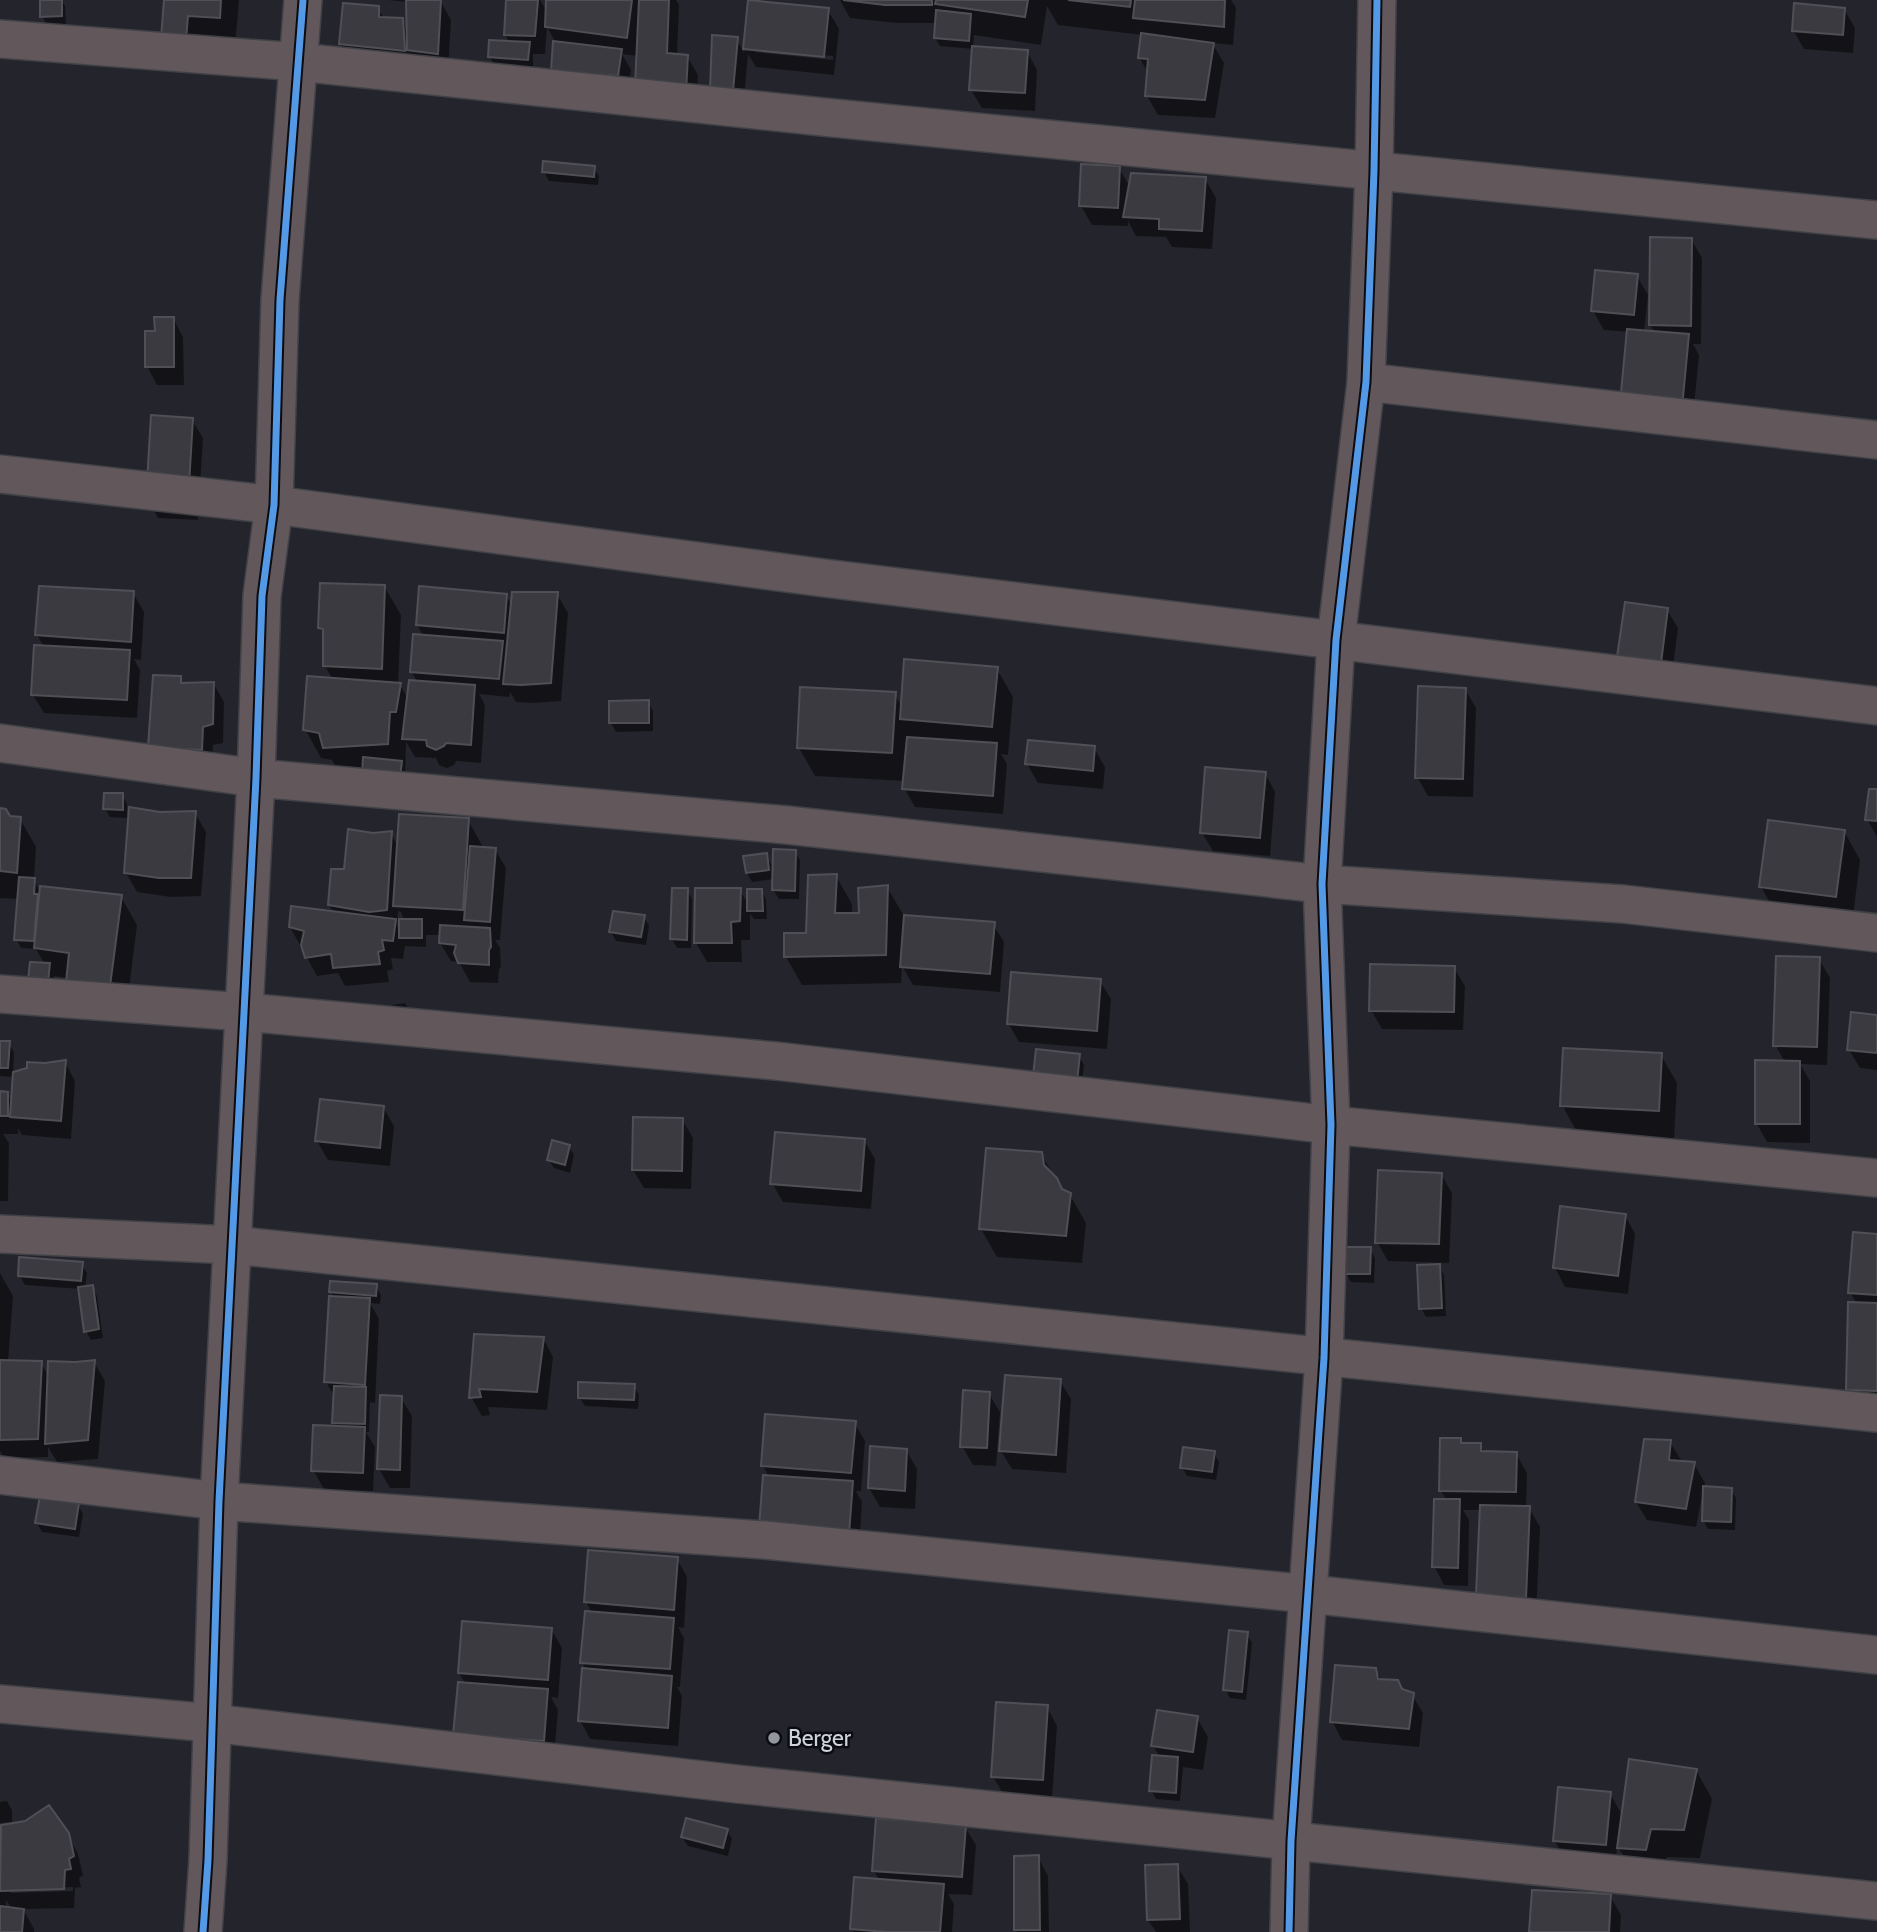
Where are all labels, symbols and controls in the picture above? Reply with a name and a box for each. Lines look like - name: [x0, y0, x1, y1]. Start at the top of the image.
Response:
- place label: Berger: [788, 1724, 852, 1752]
- marker: Berger: [766, 1730, 782, 1746]

